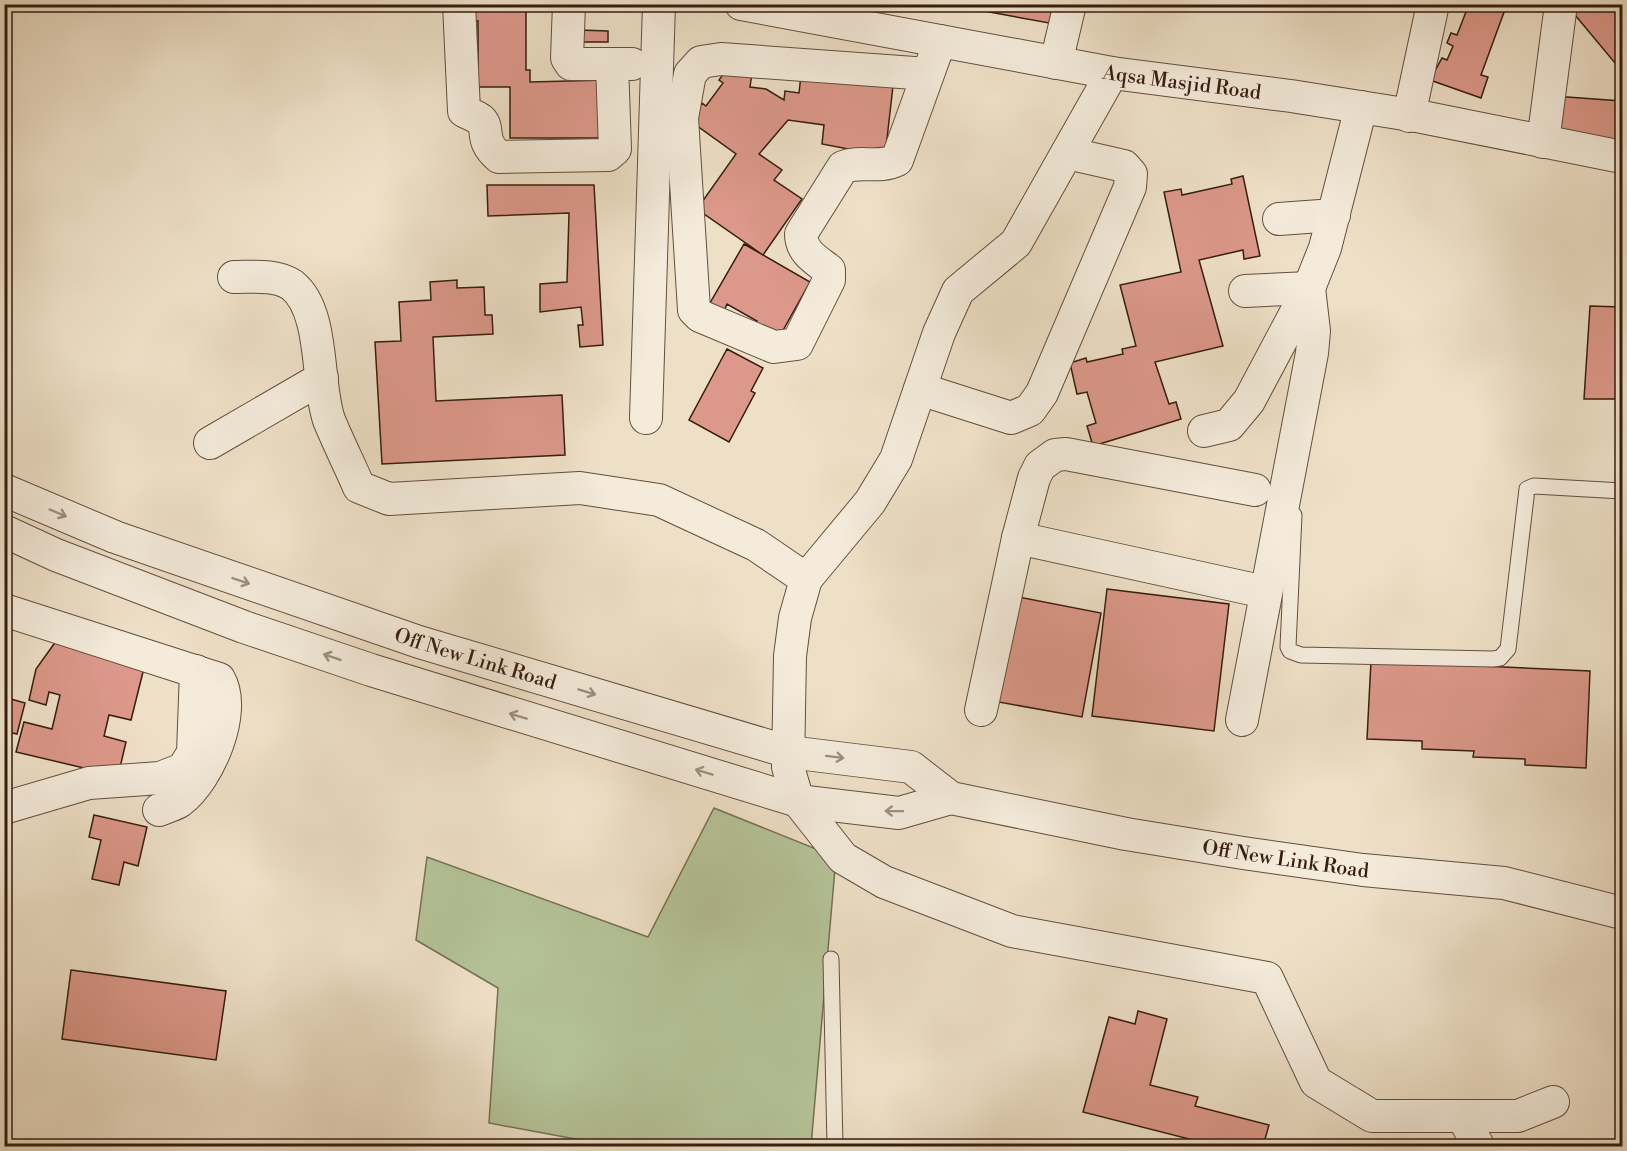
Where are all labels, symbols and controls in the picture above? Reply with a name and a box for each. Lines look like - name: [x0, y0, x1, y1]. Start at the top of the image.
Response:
- street label: Aqsa Masjid Road: [1099, 60, 1263, 106]
- one-way arrow: [49, 508, 67, 519]
- one-way arrow: [231, 576, 250, 587]
- street label: Off New Link Road: [391, 623, 560, 696]
- one-way arrow: [323, 650, 342, 661]
- one-way arrow: [577, 687, 596, 698]
- one-way arrow: [509, 710, 528, 721]
- one-way arrow: [825, 752, 845, 763]
- one-way arrow: [695, 766, 714, 777]
- one-way arrow: [885, 805, 905, 817]
- street label: Off New Link Road: [1200, 836, 1371, 885]

